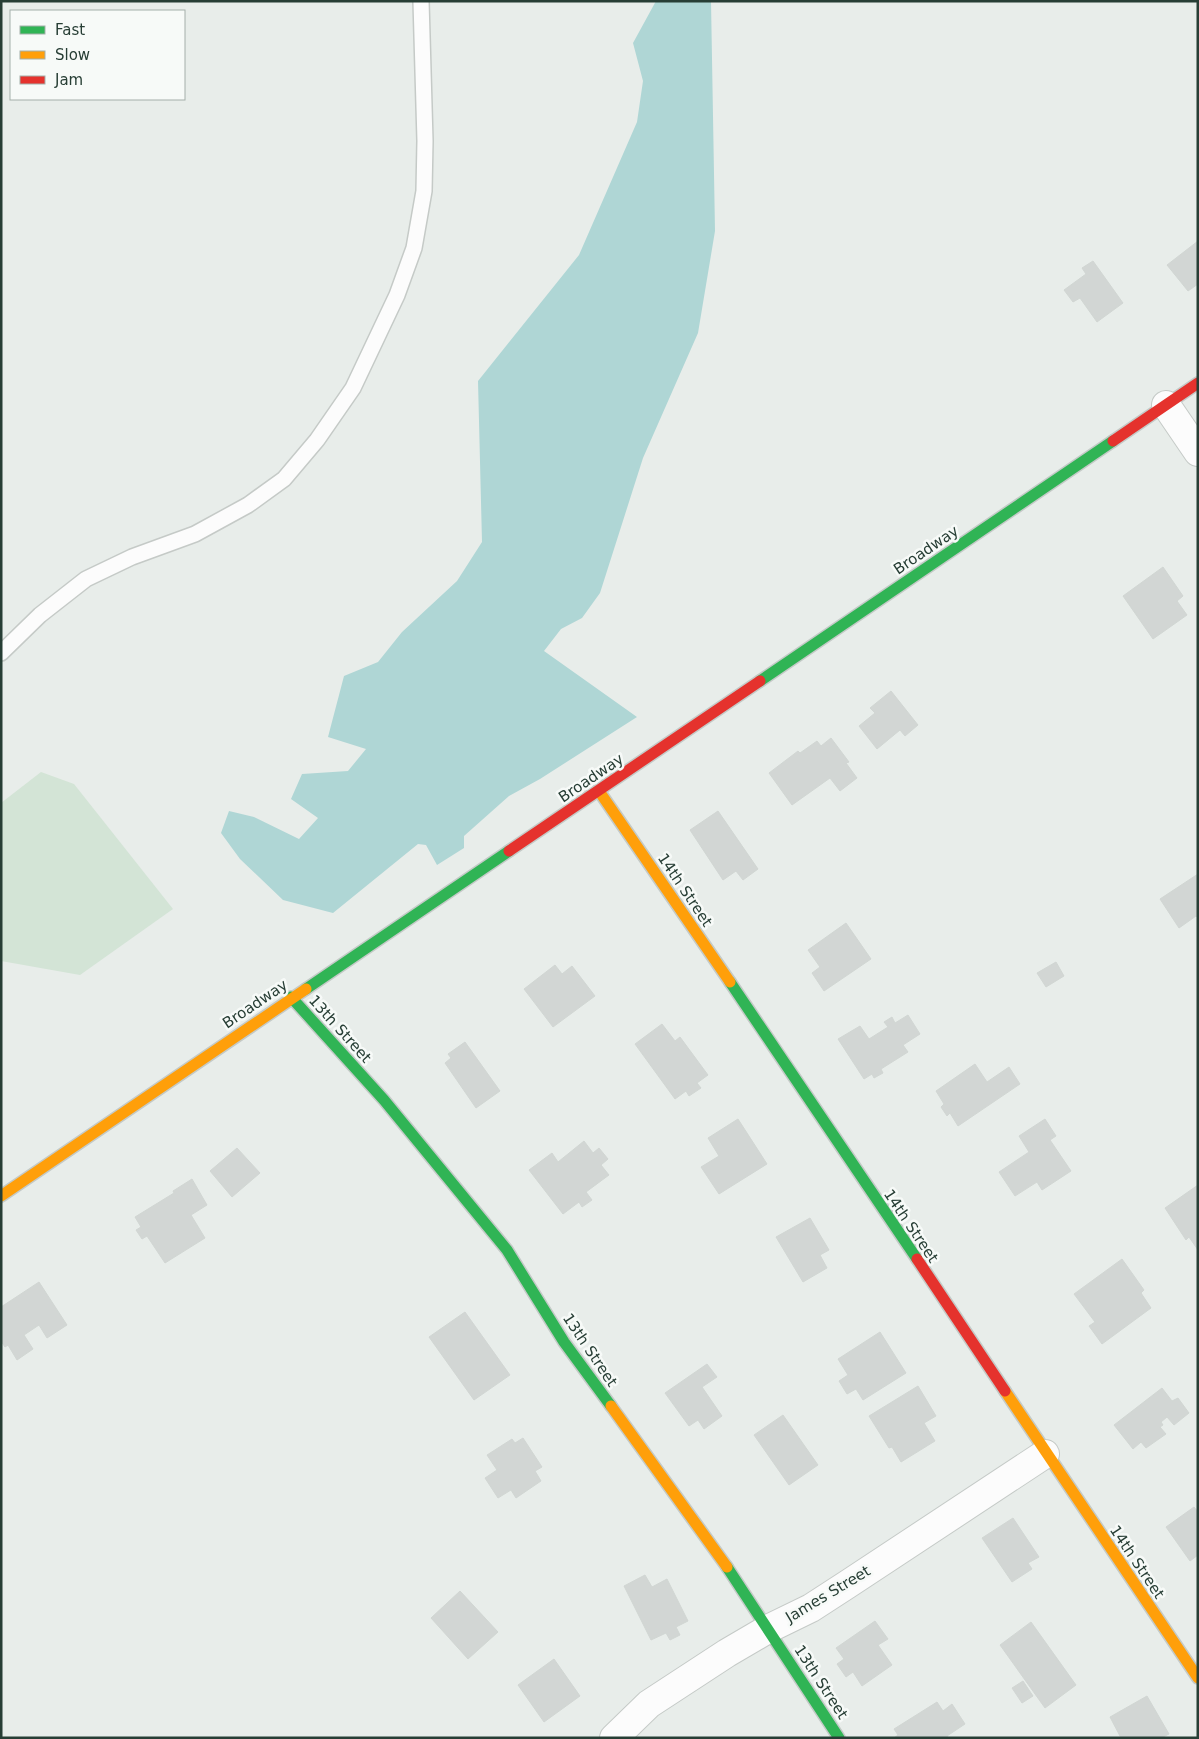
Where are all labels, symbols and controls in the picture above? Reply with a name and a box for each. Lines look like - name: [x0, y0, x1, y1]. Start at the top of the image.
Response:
- legend: [10, 10, 185, 100]
- text: Fast: [55, 21, 85, 39]
- text: Slow: [55, 46, 90, 64]
- text: Jam: [54, 71, 83, 89]
- street label: Broadway: [890, 522, 962, 578]
- street label: Broadway: [555, 750, 627, 806]
- street label: 14th Street: [654, 850, 716, 930]
- street label: Broadway: [219, 976, 291, 1032]
- street label: 13th Street: [305, 991, 375, 1067]
- street label: 14th Street: [880, 1186, 942, 1266]
- street label: 13th Street: [559, 1310, 621, 1390]
- street label: 14th Street: [1106, 1522, 1168, 1602]
- street label: James Street: [782, 1562, 874, 1627]
- street label: 13th Street: [790, 1642, 852, 1723]

